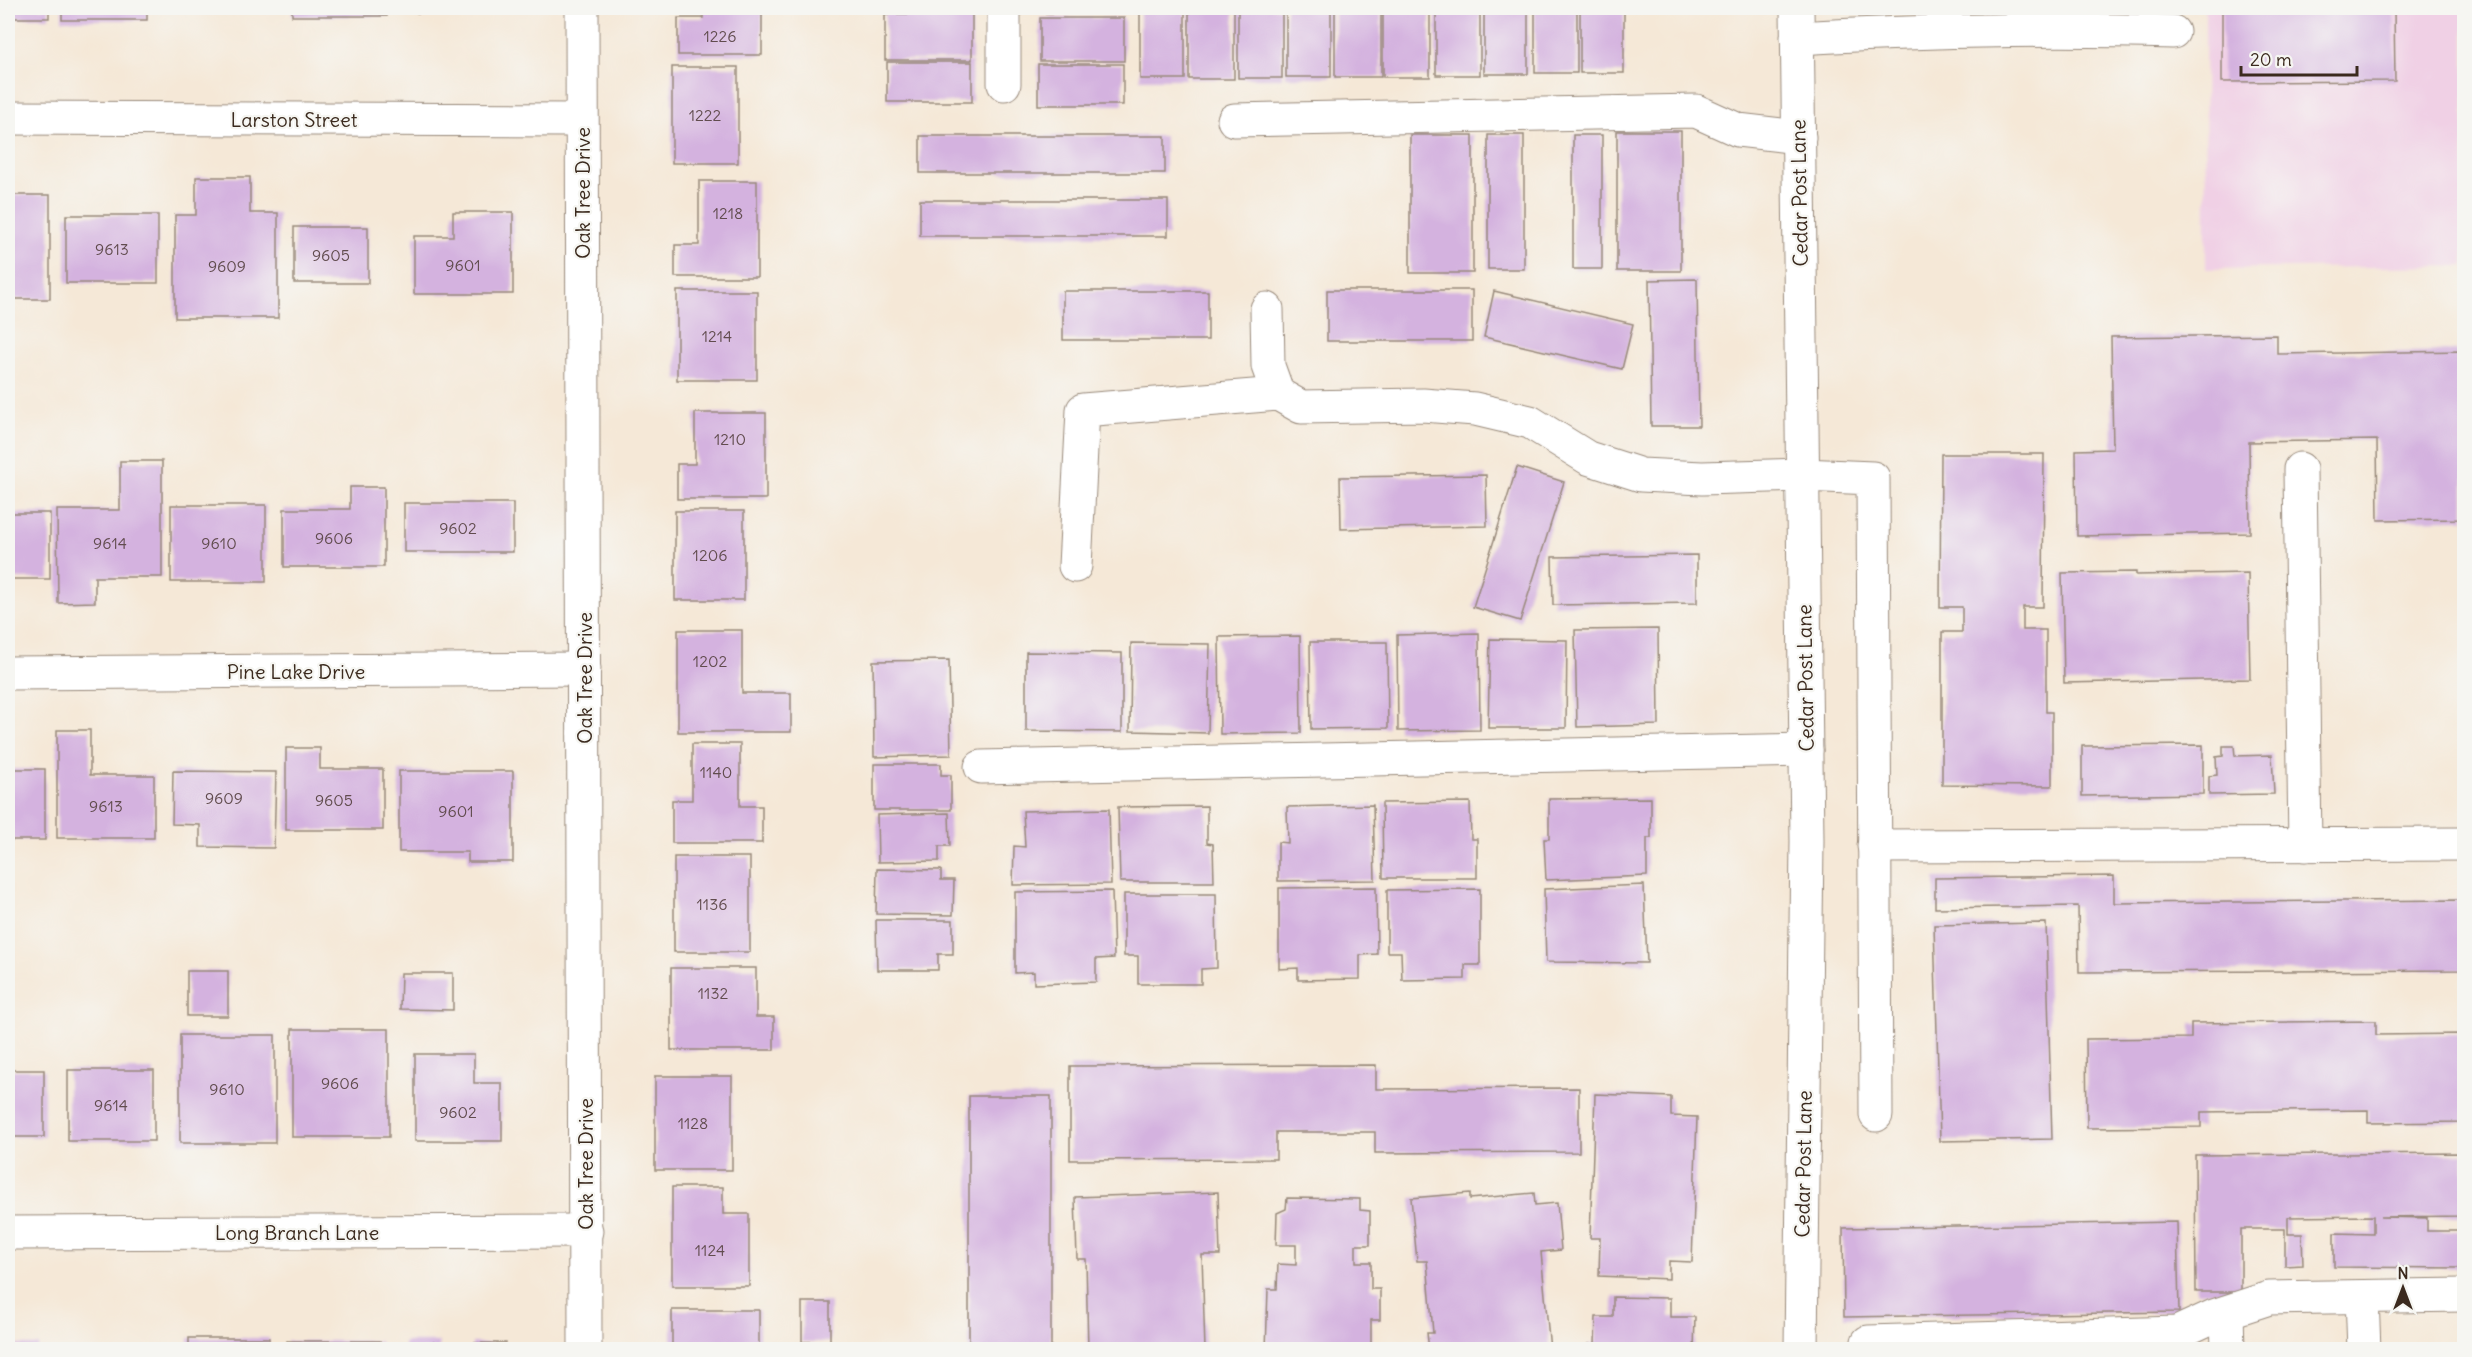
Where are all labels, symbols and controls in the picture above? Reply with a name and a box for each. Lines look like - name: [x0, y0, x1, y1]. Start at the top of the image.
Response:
- house number: 1226: [703, 26, 737, 46]
- scale bar: [2241, 39, 2356, 77]
- text: 20 m: [2250, 48, 2292, 71]
- house number: 1222: [689, 105, 722, 125]
- street label: Larston Street: [230, 107, 358, 132]
- street label: Cedar Post Lane: [1785, 119, 1813, 267]
- street label: Oak Tree Drive: [570, 127, 595, 259]
- house number: 1218: [713, 203, 743, 223]
- house number: 9613: [95, 239, 129, 259]
- house number: 9605: [312, 245, 350, 265]
- house number: 9601: [445, 255, 481, 275]
- house number: 9609: [208, 256, 246, 276]
- house number: 1214: [702, 326, 732, 346]
- house number: 1210: [714, 429, 746, 449]
- house number: 9602: [439, 518, 477, 538]
- house number: 9606: [315, 528, 353, 548]
- house number: 9614: [93, 533, 127, 553]
- house number: 9610: [201, 533, 237, 553]
- house number: 1206: [693, 545, 727, 565]
- street label: Cedar Post Lane: [1791, 604, 1819, 752]
- street label: Oak Tree Drive: [572, 612, 597, 744]
- house number: 1202: [693, 651, 727, 671]
- street label: Pine Lake Drive: [227, 659, 365, 684]
- house number: 1140: [700, 762, 732, 782]
- house number: 9609: [205, 788, 243, 808]
- house number: 9605: [315, 790, 353, 810]
- house number: 9613: [89, 796, 123, 816]
- house number: 9601: [438, 801, 474, 821]
- house number: 1136: [696, 894, 728, 914]
- house number: 1132: [698, 983, 729, 1003]
- house number: 9606: [321, 1073, 359, 1093]
- house number: 9610: [209, 1079, 245, 1099]
- street label: Cedar Post Lane: [1789, 1090, 1817, 1238]
- house number: 9614: [94, 1095, 128, 1115]
- street label: Oak Tree Drive: [573, 1098, 598, 1230]
- house number: 9602: [439, 1102, 477, 1122]
- house number: 1128: [678, 1113, 708, 1133]
- street label: Long Branch Lane: [215, 1220, 379, 1245]
- house number: 1124: [695, 1240, 725, 1260]
- north arrow: [2373, 1258, 2433, 1318]
- text: N: [2397, 1263, 2409, 1283]

